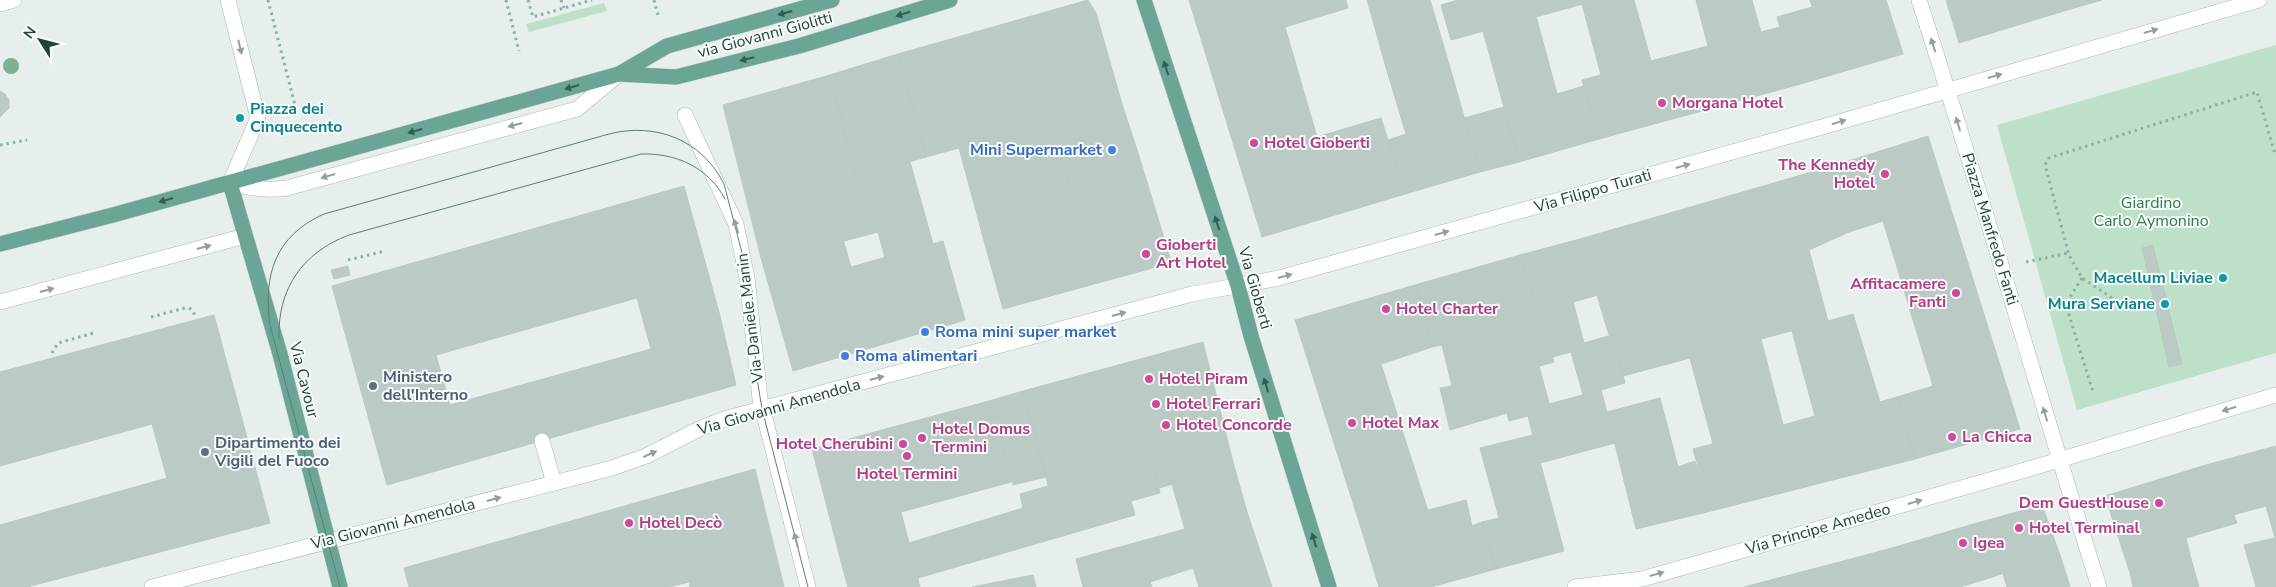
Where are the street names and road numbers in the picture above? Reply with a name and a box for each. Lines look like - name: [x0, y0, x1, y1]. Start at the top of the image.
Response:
- street label: via Giovanni Giolitti: [695, 6, 835, 64]
- street label: Piazza Manfredo Fanti: [1956, 150, 2024, 308]
- street label: Via Filippo Turati: [1531, 164, 1654, 218]
- street label: Via Gioberti: [1232, 243, 1277, 332]
- street label: Via Daniele Manin: [731, 252, 769, 385]
- street label: Via Cavour: [284, 339, 324, 421]
- street label: Via Giovanni Amendola: [694, 373, 863, 441]
- street label: Via Giovanni Amendola: [308, 493, 477, 555]
- street label: Via Principe Amedeo: [1742, 498, 1893, 560]

